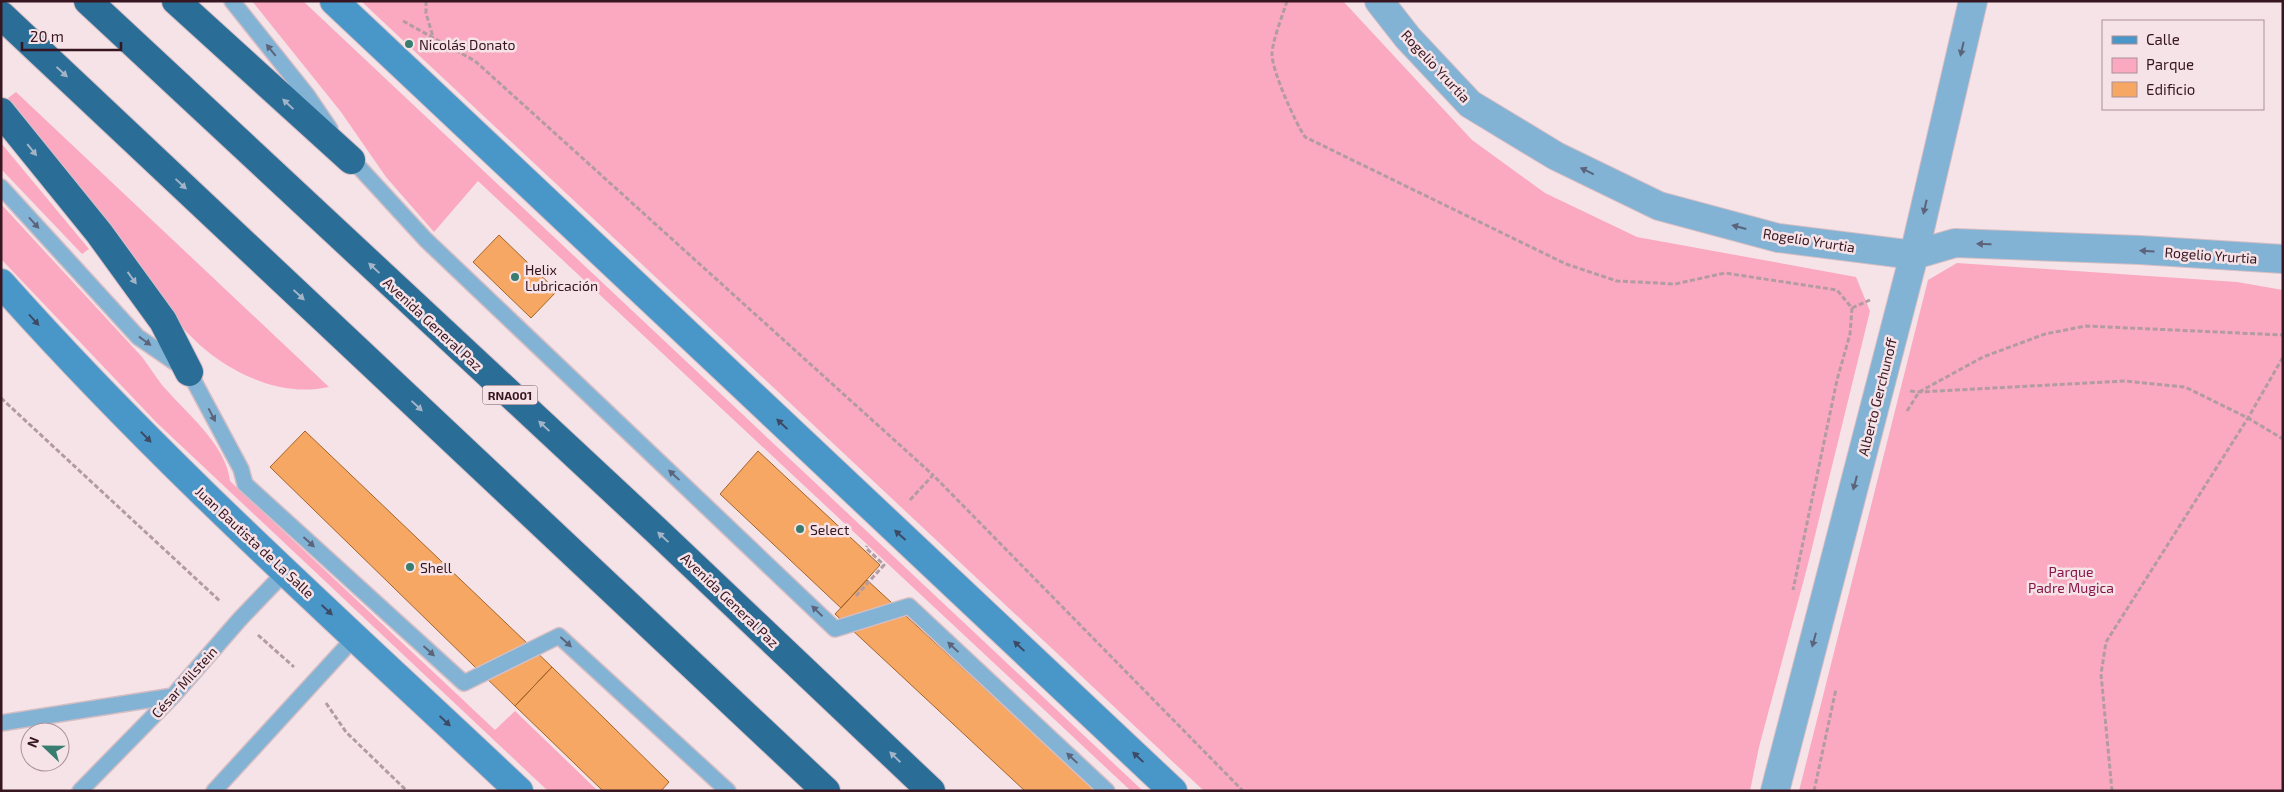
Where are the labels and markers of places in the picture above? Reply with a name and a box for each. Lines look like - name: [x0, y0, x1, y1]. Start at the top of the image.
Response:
- place label: Nicolás Donato: [419, 36, 516, 53]
- marker: Nicolás Donato: [403, 38, 415, 50]
- place label: Helix Lubricación: [525, 261, 598, 294]
- marker: Helix Lubricación: [509, 271, 521, 283]
- place label: Select: [810, 521, 849, 538]
- marker: Select: [794, 523, 806, 535]
- place label: Shell: [420, 559, 453, 576]
- marker: Shell: [404, 561, 416, 573]

